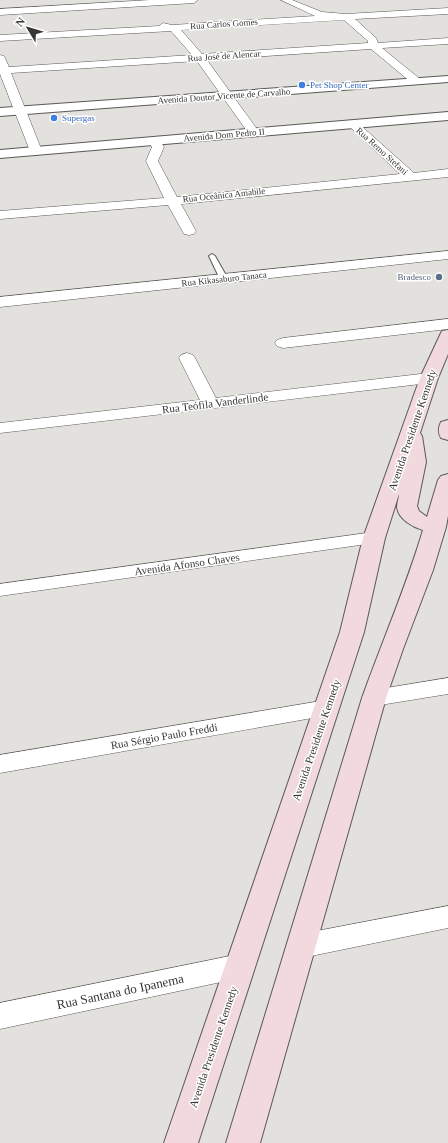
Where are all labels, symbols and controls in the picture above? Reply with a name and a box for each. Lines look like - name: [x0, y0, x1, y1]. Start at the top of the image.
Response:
- north arrow: [8, 8, 48, 48]
- text: N: [13, 15, 27, 29]
- street label: Rua Carlos Gomes: [190, 17, 259, 31]
- street label: Rua José de Alencar: [187, 48, 261, 64]
- marker: Pet Shop Center: [297, 80, 307, 90]
- place label: Pet Shop Center: [310, 80, 369, 90]
- street label: Avenida Doutor Vicente de Carvalho: [157, 86, 291, 106]
- marker: Supergas: [49, 113, 59, 123]
- place label: Supergas: [62, 113, 95, 123]
- street label: Rua Remo Stefani: [354, 125, 410, 177]
- street label: Avenida Dom Pedro II: [183, 126, 265, 144]
- street label: Rua Oceânica Amabile: [182, 186, 266, 204]
- street label: Rua Kikasaburo Tanaca: [181, 270, 267, 288]
- place label: Bradesco: [398, 272, 431, 282]
- marker: Bradesco: [434, 272, 444, 282]
- street label: Avenida Presidente Kennedy: [386, 367, 439, 492]
- street label: Rua Teófila Vanderlinde: [161, 391, 269, 415]
- street label: Avenida Afonso Chaves: [134, 551, 240, 577]
- street label: Avenida Presidente Kennedy: [290, 677, 343, 802]
- street label: Rua Sérgio Paulo Freddi: [110, 721, 218, 751]
- street label: Rua Santana do Ipanema: [55, 971, 185, 1012]
- street label: Avenida Presidente Kennedy: [187, 984, 240, 1109]

